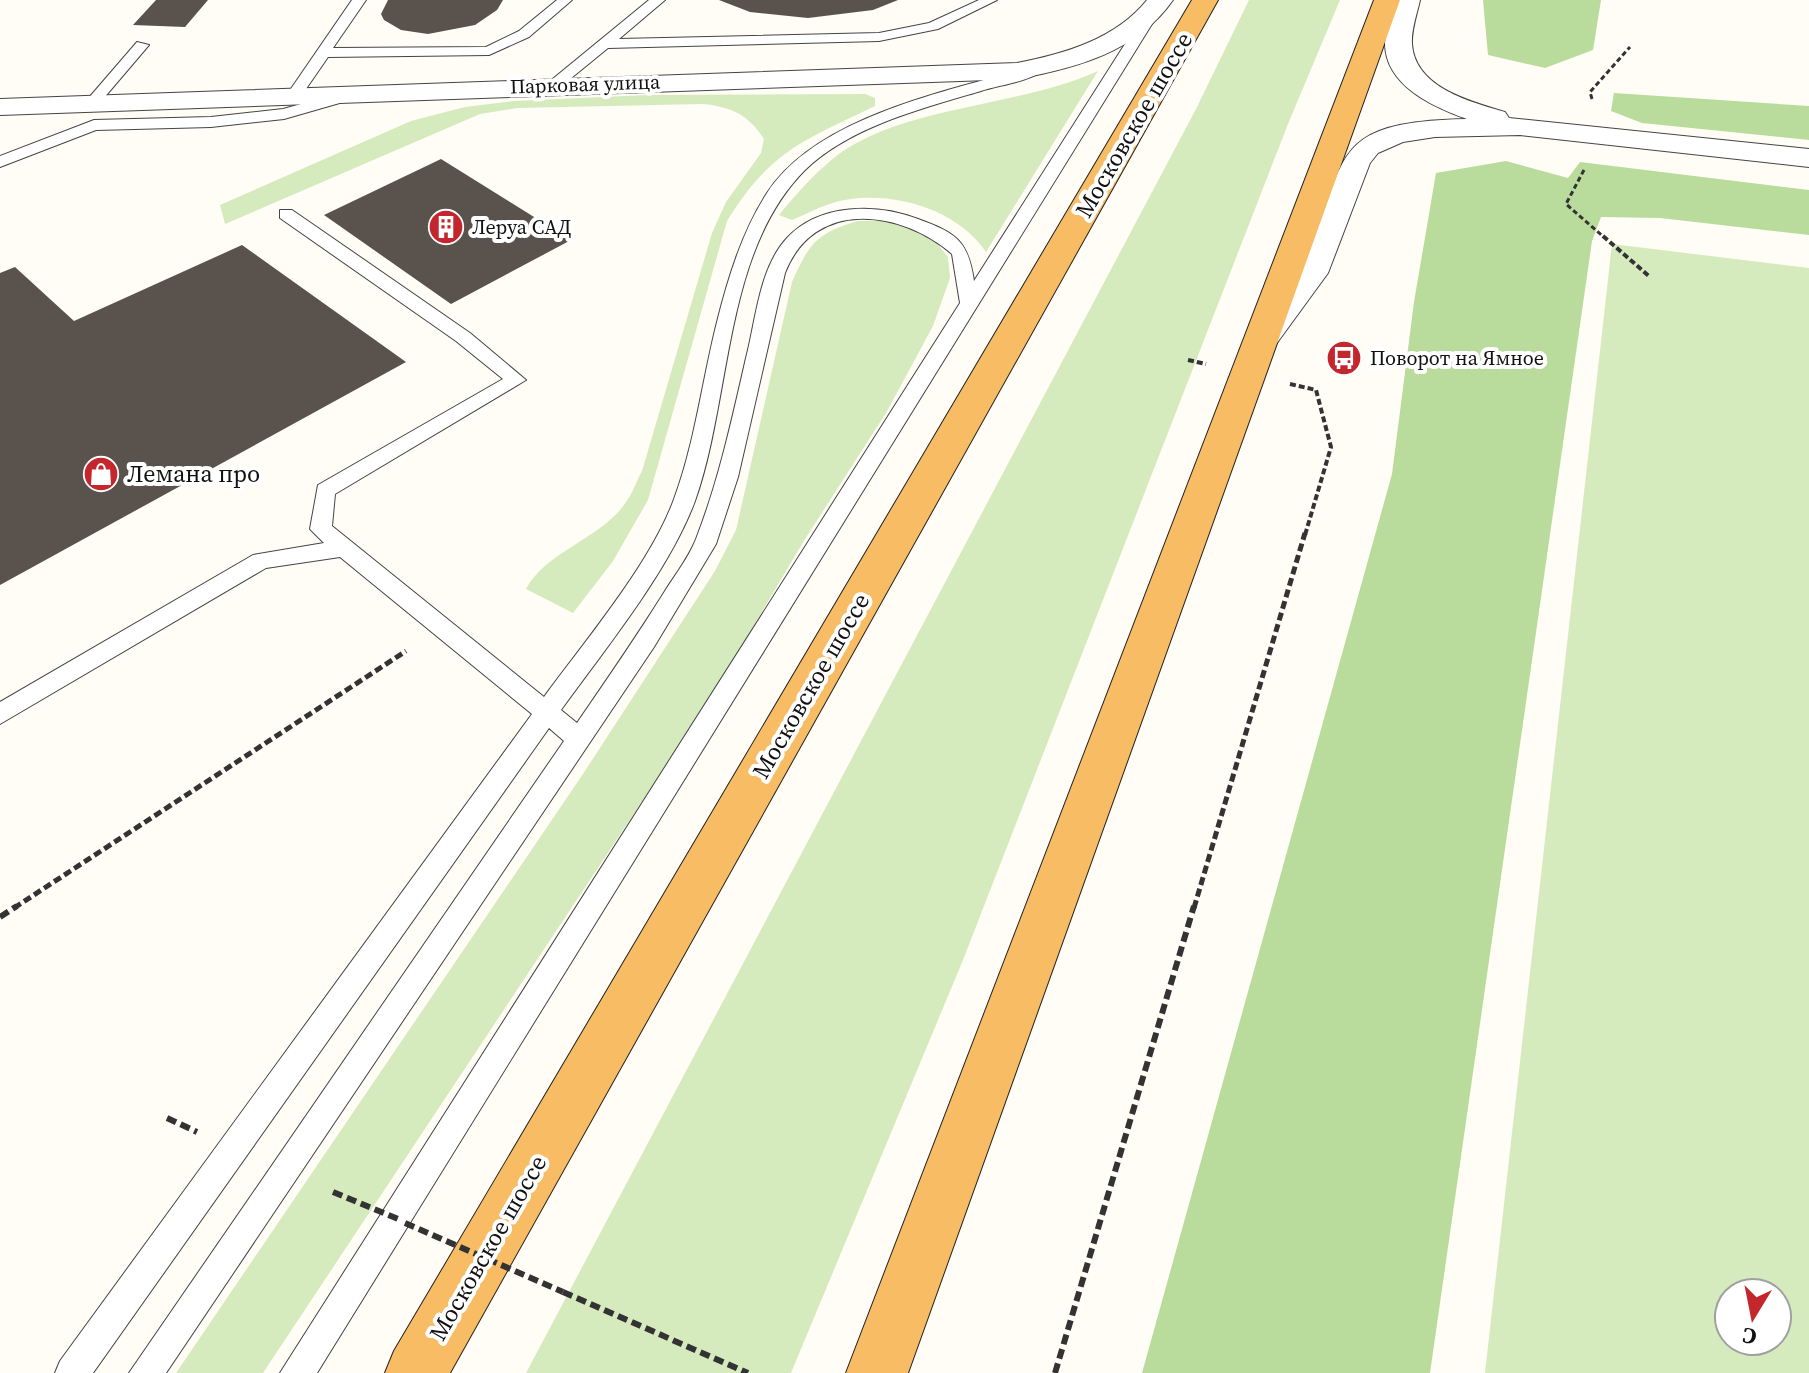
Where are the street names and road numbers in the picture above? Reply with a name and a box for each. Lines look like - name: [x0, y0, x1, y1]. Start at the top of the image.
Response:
- street label: Московское шоссе: [1067, 26, 1200, 224]
- street label: Парковая улица: [509, 67, 661, 101]
- street label: Московское шоссе: [744, 587, 877, 785]
- street label: Московское шоссе: [421, 1149, 554, 1347]

